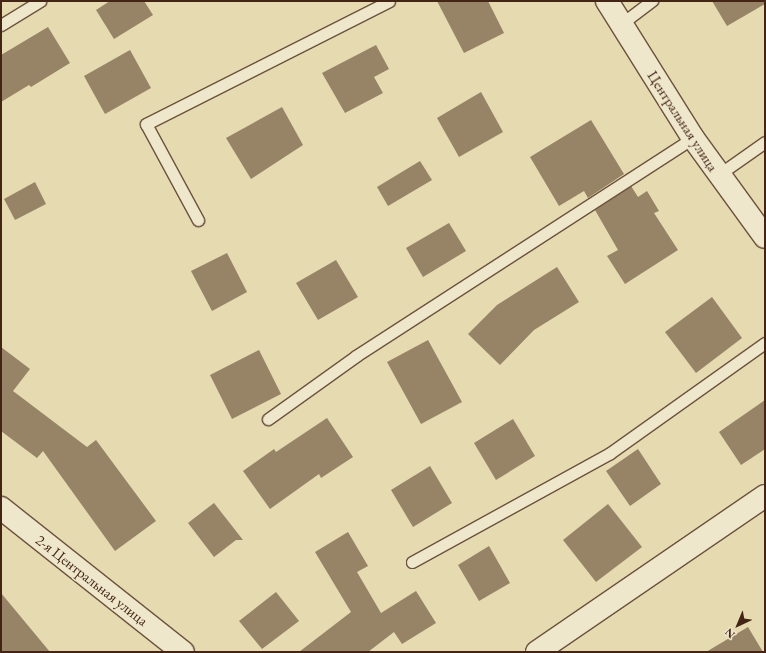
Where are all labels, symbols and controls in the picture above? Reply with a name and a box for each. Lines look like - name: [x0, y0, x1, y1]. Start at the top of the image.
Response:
- street label: Центральная улица: [644, 67, 722, 175]
- street label: 2-я Центральная улица: [32, 531, 152, 629]
- north arrow: [718, 605, 758, 645]
- text: N: [722, 626, 738, 642]

